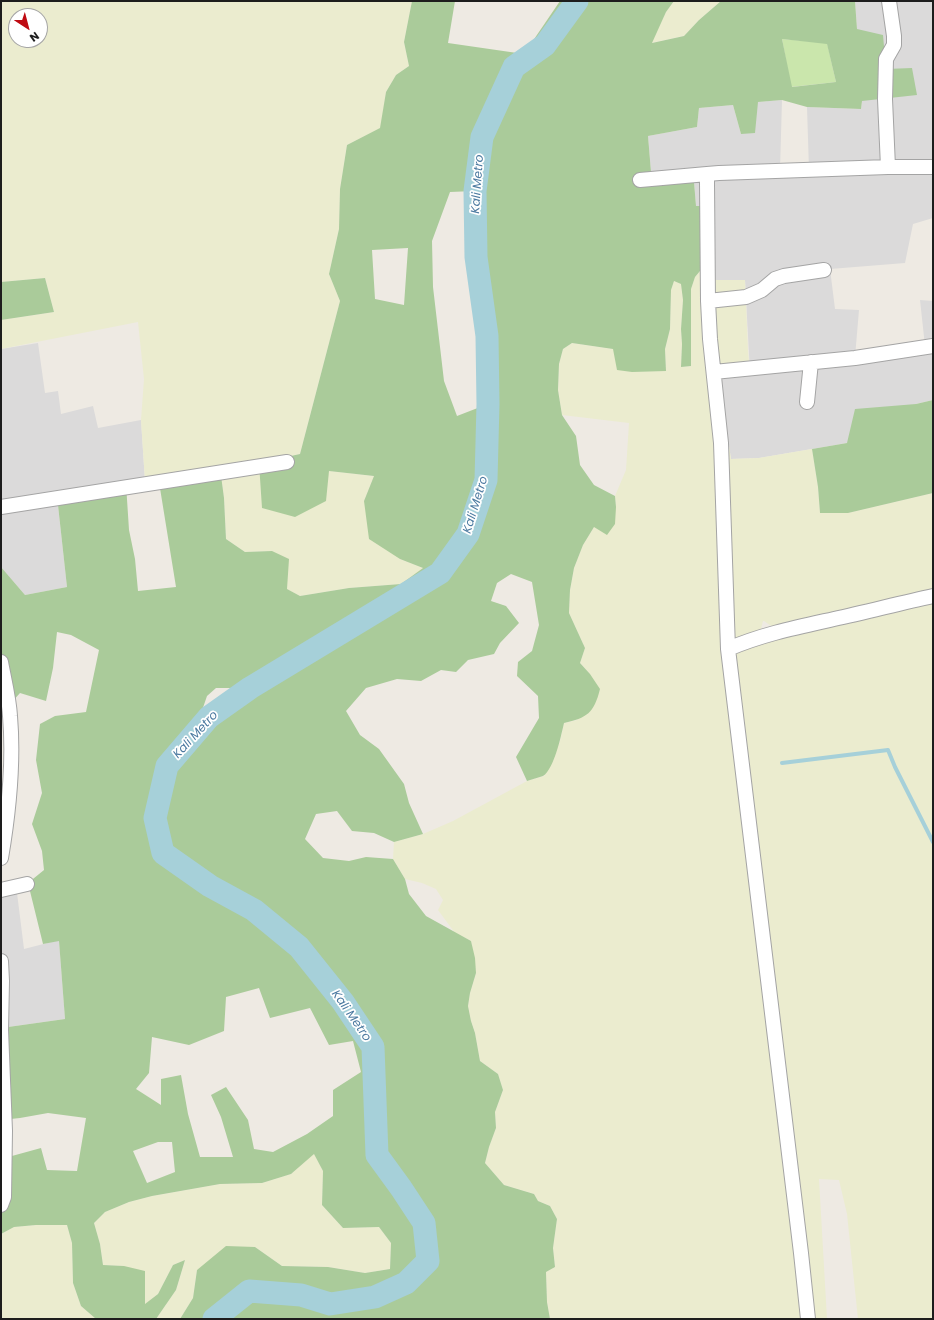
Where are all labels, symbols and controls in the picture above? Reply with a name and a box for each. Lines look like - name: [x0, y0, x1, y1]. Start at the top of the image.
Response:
- north arrow: [8, 8, 48, 48]
- text: N: [26, 28, 43, 46]
- water label: Kali Metro: [469, 154, 487, 214]
- water label: Kali Metro: [460, 475, 492, 535]
- water label: Kali Metro: [171, 708, 221, 762]
- water label: Kali Metro: [328, 988, 374, 1044]

